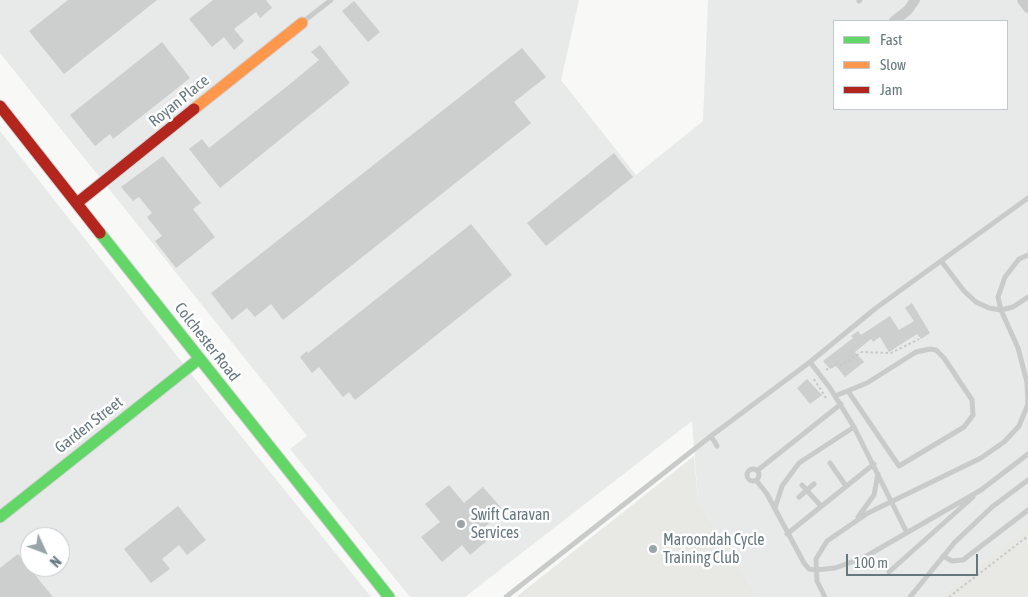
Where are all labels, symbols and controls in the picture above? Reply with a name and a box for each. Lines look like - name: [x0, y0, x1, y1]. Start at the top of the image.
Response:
- legend: [833, 20, 1008, 110]
- text: Fast: [880, 31, 902, 48]
- text: Slow: [880, 56, 906, 73]
- street label: Royan Place: [145, 71, 213, 131]
- text: Jam: [880, 81, 903, 98]
- street label: Colchester Road: [170, 299, 244, 385]
- street label: Garden Street: [51, 393, 127, 457]
- place label: Swift Caravan Services: [471, 505, 550, 543]
- marker: Swift Caravan Services: [455, 518, 467, 530]
- north arrow: [20, 527, 70, 577]
- place label: Maroondah Cycle Training Club: [663, 530, 765, 568]
- marker: Maroondah Cycle Training Club: [647, 543, 659, 555]
- scale bar: [848, 544, 980, 576]
- text: N: [47, 553, 64, 570]
- text: 100 m: [854, 554, 888, 571]

